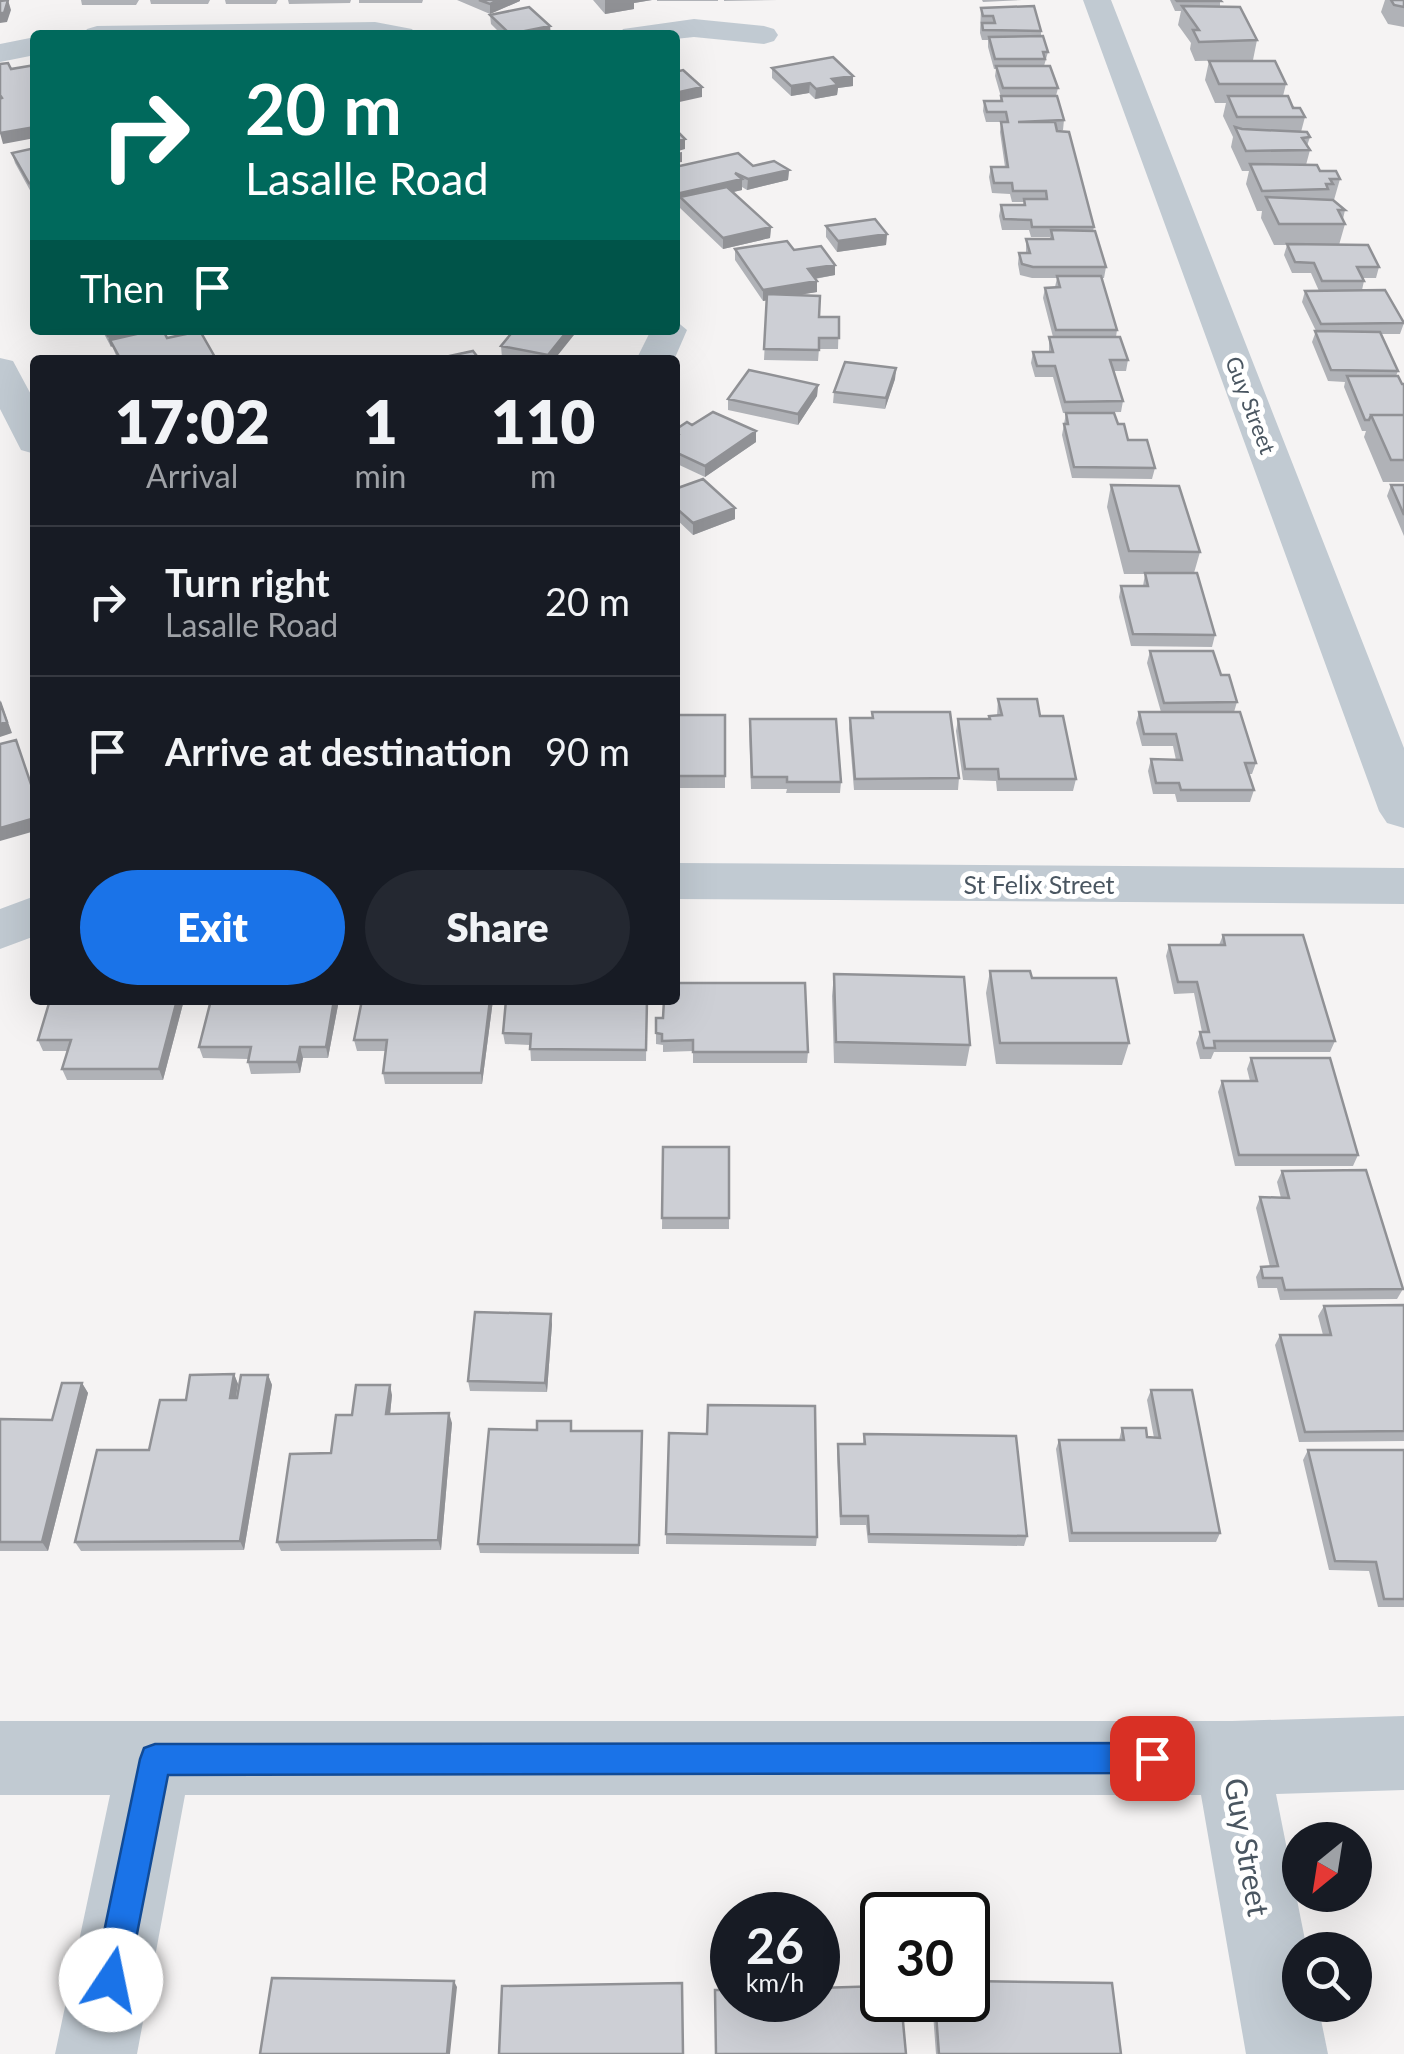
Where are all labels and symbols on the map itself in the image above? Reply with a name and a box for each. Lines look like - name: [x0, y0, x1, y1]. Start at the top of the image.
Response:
- street label: Guy Street: [1220, 352, 1282, 458]
- street label: St Felix Street: [963, 869, 1115, 899]
- pin: [1110, 1716, 1195, 1801]
- street label: Guy Street: [1218, 1775, 1278, 1919]
- north arrow: [1282, 1822, 1372, 1912]
- speed limit sign: 30: [860, 1892, 990, 2022]
- position arrow: [59, 1928, 163, 2032]

